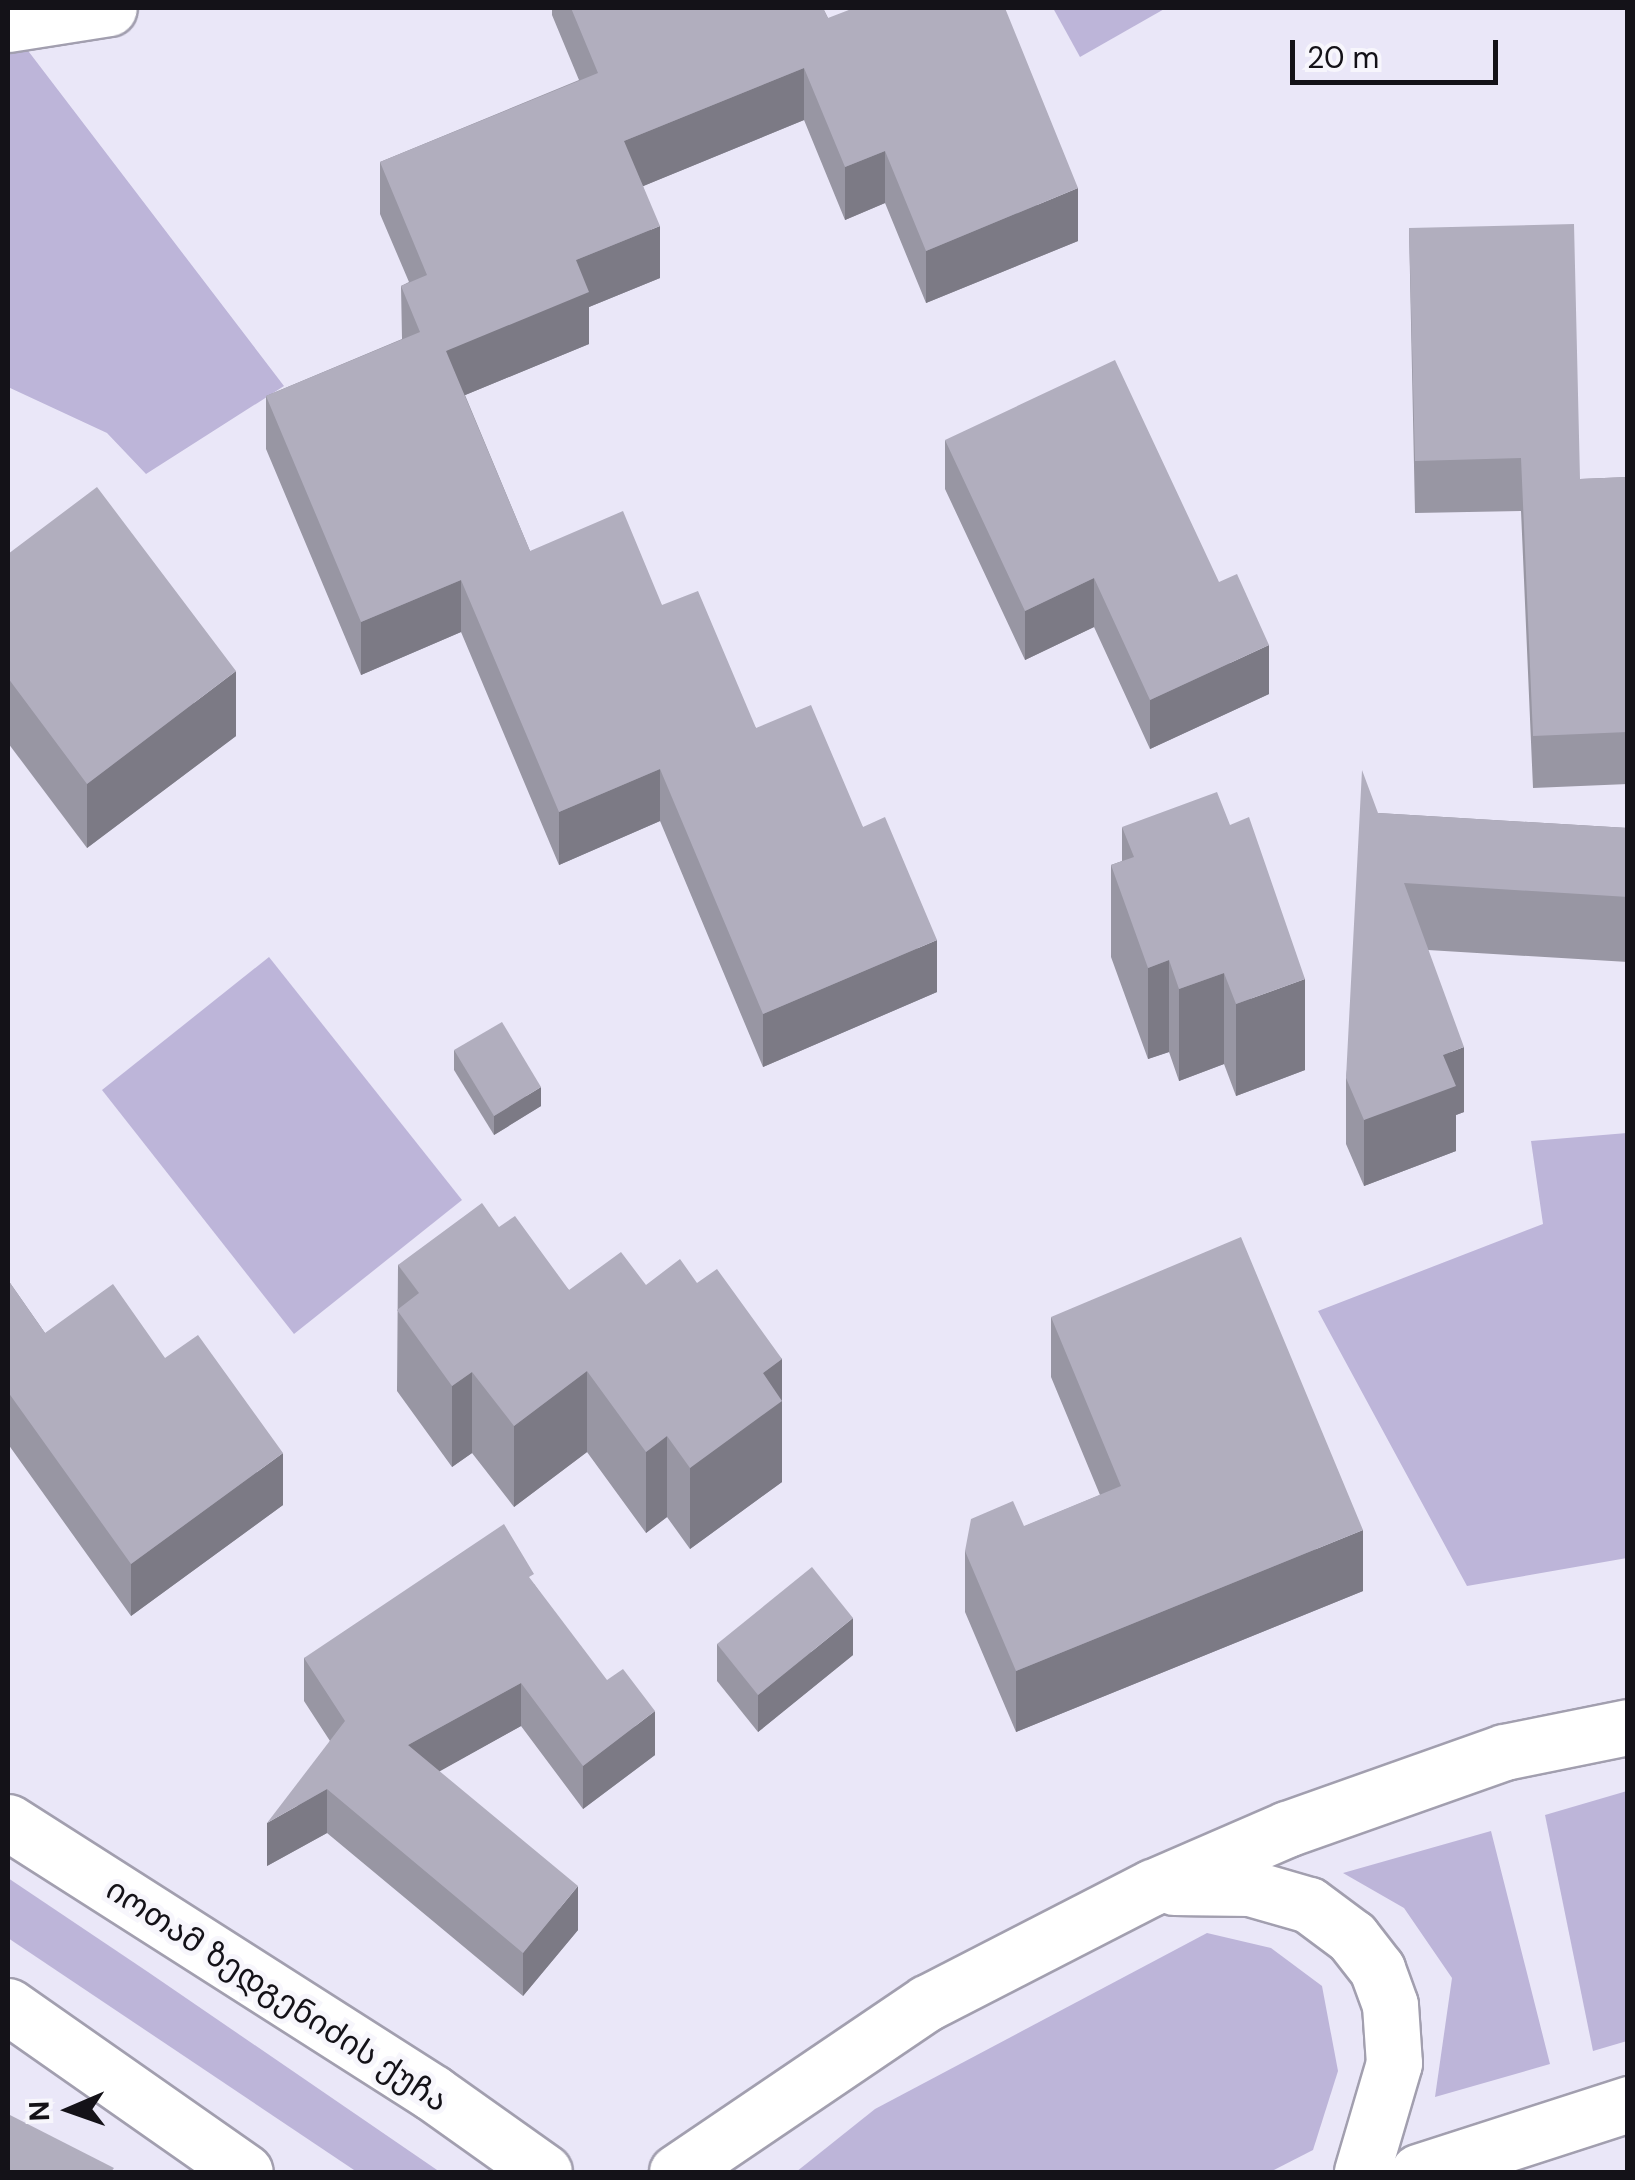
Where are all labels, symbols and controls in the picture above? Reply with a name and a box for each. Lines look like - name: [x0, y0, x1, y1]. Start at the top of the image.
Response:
- scale bar: [1295, 20, 1502, 82]
- text: 20 m: [1307, 38, 1379, 77]
- street label: იოთამ ზედგენიძის ქუჩა: [99, 1870, 455, 2120]
- north arrow: [20, 2060, 120, 2160]
- text: N: [21, 2100, 58, 2122]

